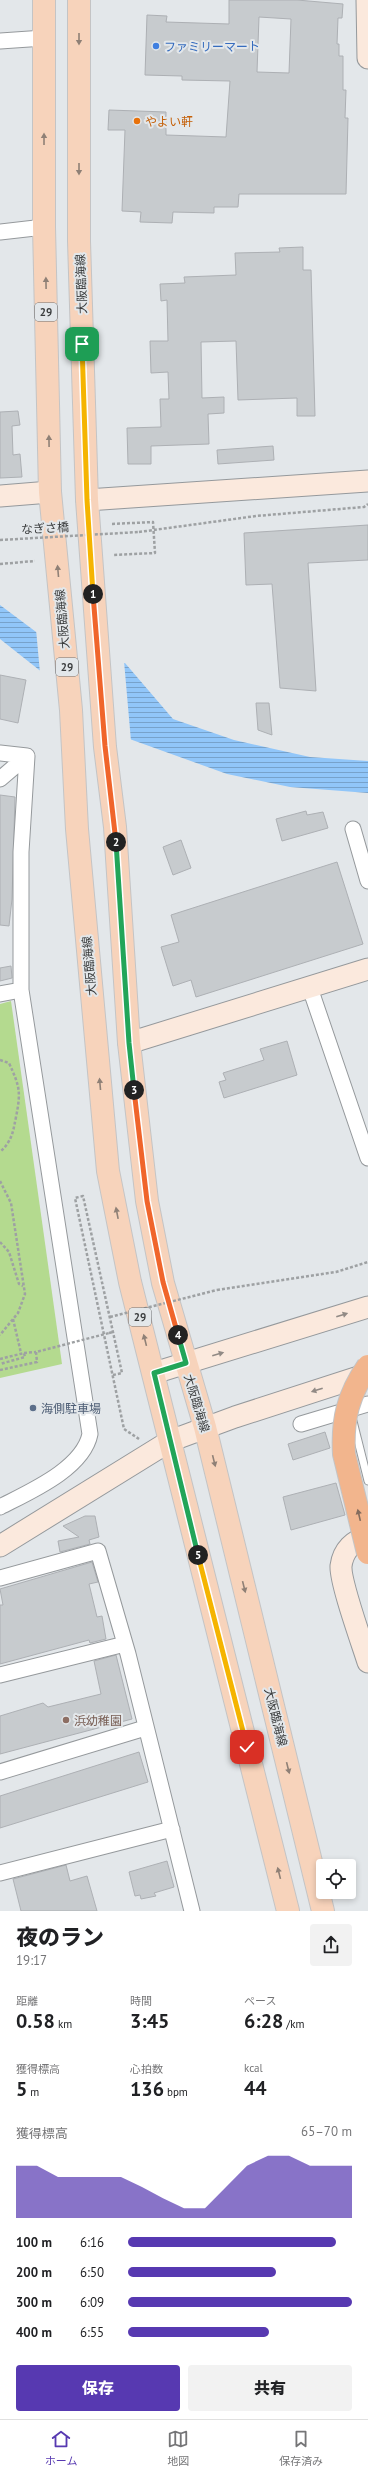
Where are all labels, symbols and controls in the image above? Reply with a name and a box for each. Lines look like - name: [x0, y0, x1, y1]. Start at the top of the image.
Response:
- one-way arrow: [76, 33, 82, 46]
- place label: ファミリーマート: [164, 39, 260, 54]
- marker: ファミリーマート: [151, 41, 161, 51]
- place label: やよい軒: [145, 114, 193, 129]
- marker: やよい軒: [132, 116, 142, 126]
- one-way arrow: [41, 132, 47, 145]
- one-way arrow: [76, 163, 82, 176]
- street label: 大阪臨海線: [72, 254, 90, 314]
- one-way arrow: [43, 276, 49, 289]
- road number: 29: [35, 303, 57, 321]
- pin: [65, 327, 99, 361]
- icon: arrive: [71, 333, 93, 355]
- one-way arrow: [46, 434, 52, 447]
- street label: なぎさ橋: [21, 519, 69, 537]
- one-way arrow: [54, 565, 61, 577]
- pin: 1: [83, 584, 103, 604]
- text: 1: [90, 587, 96, 601]
- street label: 大阪臨海線: [52, 588, 72, 650]
- road number: 29: [56, 658, 78, 676]
- pin: 2: [106, 832, 126, 852]
- text: 2: [113, 835, 119, 849]
- street label: 大阪臨海線: [79, 935, 99, 997]
- one-way arrow: [97, 1078, 103, 1090]
- pin: 3: [124, 1080, 144, 1100]
- text: 3: [131, 1083, 137, 1097]
- one-way arrow: [113, 1207, 119, 1219]
- road number: 29: [129, 1308, 151, 1326]
- one-way arrow: [336, 1312, 348, 1318]
- pin: 4: [168, 1325, 188, 1345]
- text: 4: [175, 1328, 181, 1342]
- one-way arrow: [142, 1333, 148, 1346]
- one-way arrow: [212, 1351, 224, 1357]
- street label: 大阪臨海線: [181, 1372, 213, 1434]
- one-way arrow: [311, 1387, 323, 1393]
- place label: 海側駐車場: [41, 1401, 101, 1416]
- marker: 海側駐車場: [28, 1403, 38, 1413]
- one-way arrow: [211, 1455, 217, 1467]
- one-way arrow: [356, 1509, 362, 1521]
- pin: 5: [188, 1545, 208, 1565]
- text: 5: [195, 1548, 201, 1562]
- one-way arrow: [242, 1581, 248, 1593]
- street label: 大阪臨海線: [261, 1686, 291, 1748]
- place label: 浜幼稚園: [74, 1713, 122, 1728]
- marker: 浜幼稚園: [61, 1715, 71, 1725]
- pin: [230, 1730, 264, 1764]
- icon: check: [236, 1736, 258, 1758]
- one-way arrow: [286, 1762, 292, 1774]
- map controls: [316, 1859, 356, 1899]
- button: locate: [316, 1859, 356, 1899]
- one-way arrow: [275, 1867, 281, 1879]
- text: 夜のラン: [16, 1923, 104, 1951]
- button: share: [310, 1924, 352, 1966]
- text: 19:17: [16, 1952, 47, 1969]
- text: 距離: [16, 1994, 38, 2008]
- text: 時間: [130, 1994, 152, 2008]
- text: ペース: [244, 1994, 276, 2008]
- text: 0.58: [16, 2008, 55, 2034]
- text: 3:45: [130, 2008, 169, 2034]
- text: 6:28: [244, 2008, 283, 2034]
- text: km: [55, 2017, 72, 2031]
- text: /km: [283, 2017, 304, 2031]
- text: kcal: [244, 2061, 263, 2075]
- text: 獲得標高: [16, 2062, 60, 2076]
- text: 心拍数: [130, 2062, 163, 2076]
- text: 44: [244, 2075, 267, 2101]
- text: 5: [16, 2076, 27, 2102]
- text: 136: [130, 2076, 164, 2102]
- text: m: [27, 2085, 39, 2099]
- text: bpm: [164, 2085, 188, 2099]
- text: 65–70 m: [301, 2123, 352, 2140]
- text: 獲得標高: [16, 2125, 68, 2142]
- text: 100 m: [16, 2234, 52, 2251]
- text: 6:16: [80, 2234, 104, 2251]
- text: 200 m: [16, 2264, 52, 2281]
- text: 6:50: [80, 2264, 104, 2281]
- text: 300 m: [16, 2294, 52, 2311]
- text: 6:09: [80, 2294, 104, 2311]
- text: 400 m: [16, 2324, 52, 2341]
- text: 6:55: [80, 2324, 104, 2341]
- button: 保存: [16, 2365, 180, 2411]
- button: 共有: [188, 2365, 352, 2411]
- tab: ホーム: [45, 2428, 78, 2468]
- tab: 地図: [167, 2428, 189, 2468]
- tab: 保存済み: [279, 2428, 323, 2468]

